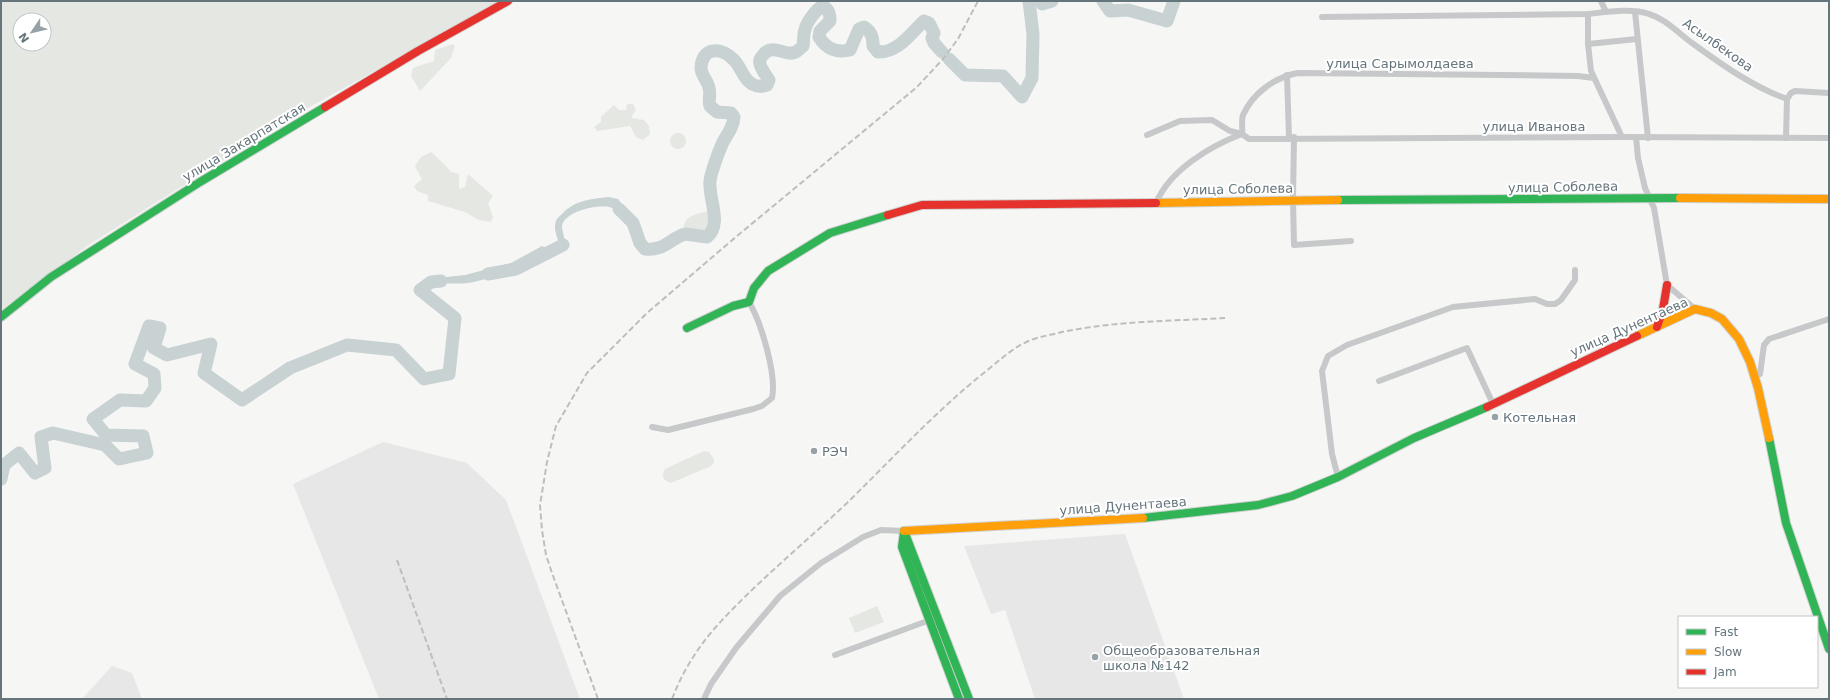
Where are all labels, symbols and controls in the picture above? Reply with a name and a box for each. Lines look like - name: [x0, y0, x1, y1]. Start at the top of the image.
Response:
- north arrow: [12, 12, 52, 52]
- street label: Асылбекова: [1680, 15, 1756, 75]
- text: N: [16, 30, 32, 45]
- street label: улица Сарымолдаева: [1326, 56, 1474, 71]
- street label: улица Закарпатская: [180, 99, 308, 185]
- street label: улица Иванова: [1483, 119, 1585, 134]
- street label: улица Соболева: [1508, 179, 1618, 195]
- street label: улица Соболева: [1183, 181, 1293, 197]
- street label: улица Дунентаева: [1568, 294, 1690, 360]
- place label: Котельная: [1503, 410, 1576, 425]
- marker: Котельная: [1490, 412, 1500, 422]
- place label: РЭЧ: [822, 444, 848, 459]
- marker: РЭЧ: [809, 446, 819, 456]
- street label: улица Дунентаева: [1059, 494, 1187, 518]
- legend: [1678, 616, 1818, 688]
- text: Fast: [1714, 625, 1738, 639]
- place label: Общеобразовательная школа №142: [1103, 643, 1260, 673]
- text: Slow: [1714, 645, 1742, 659]
- marker: Общеобразовательная школа №142: [1090, 652, 1100, 662]
- text: Jam: [1713, 665, 1737, 679]

